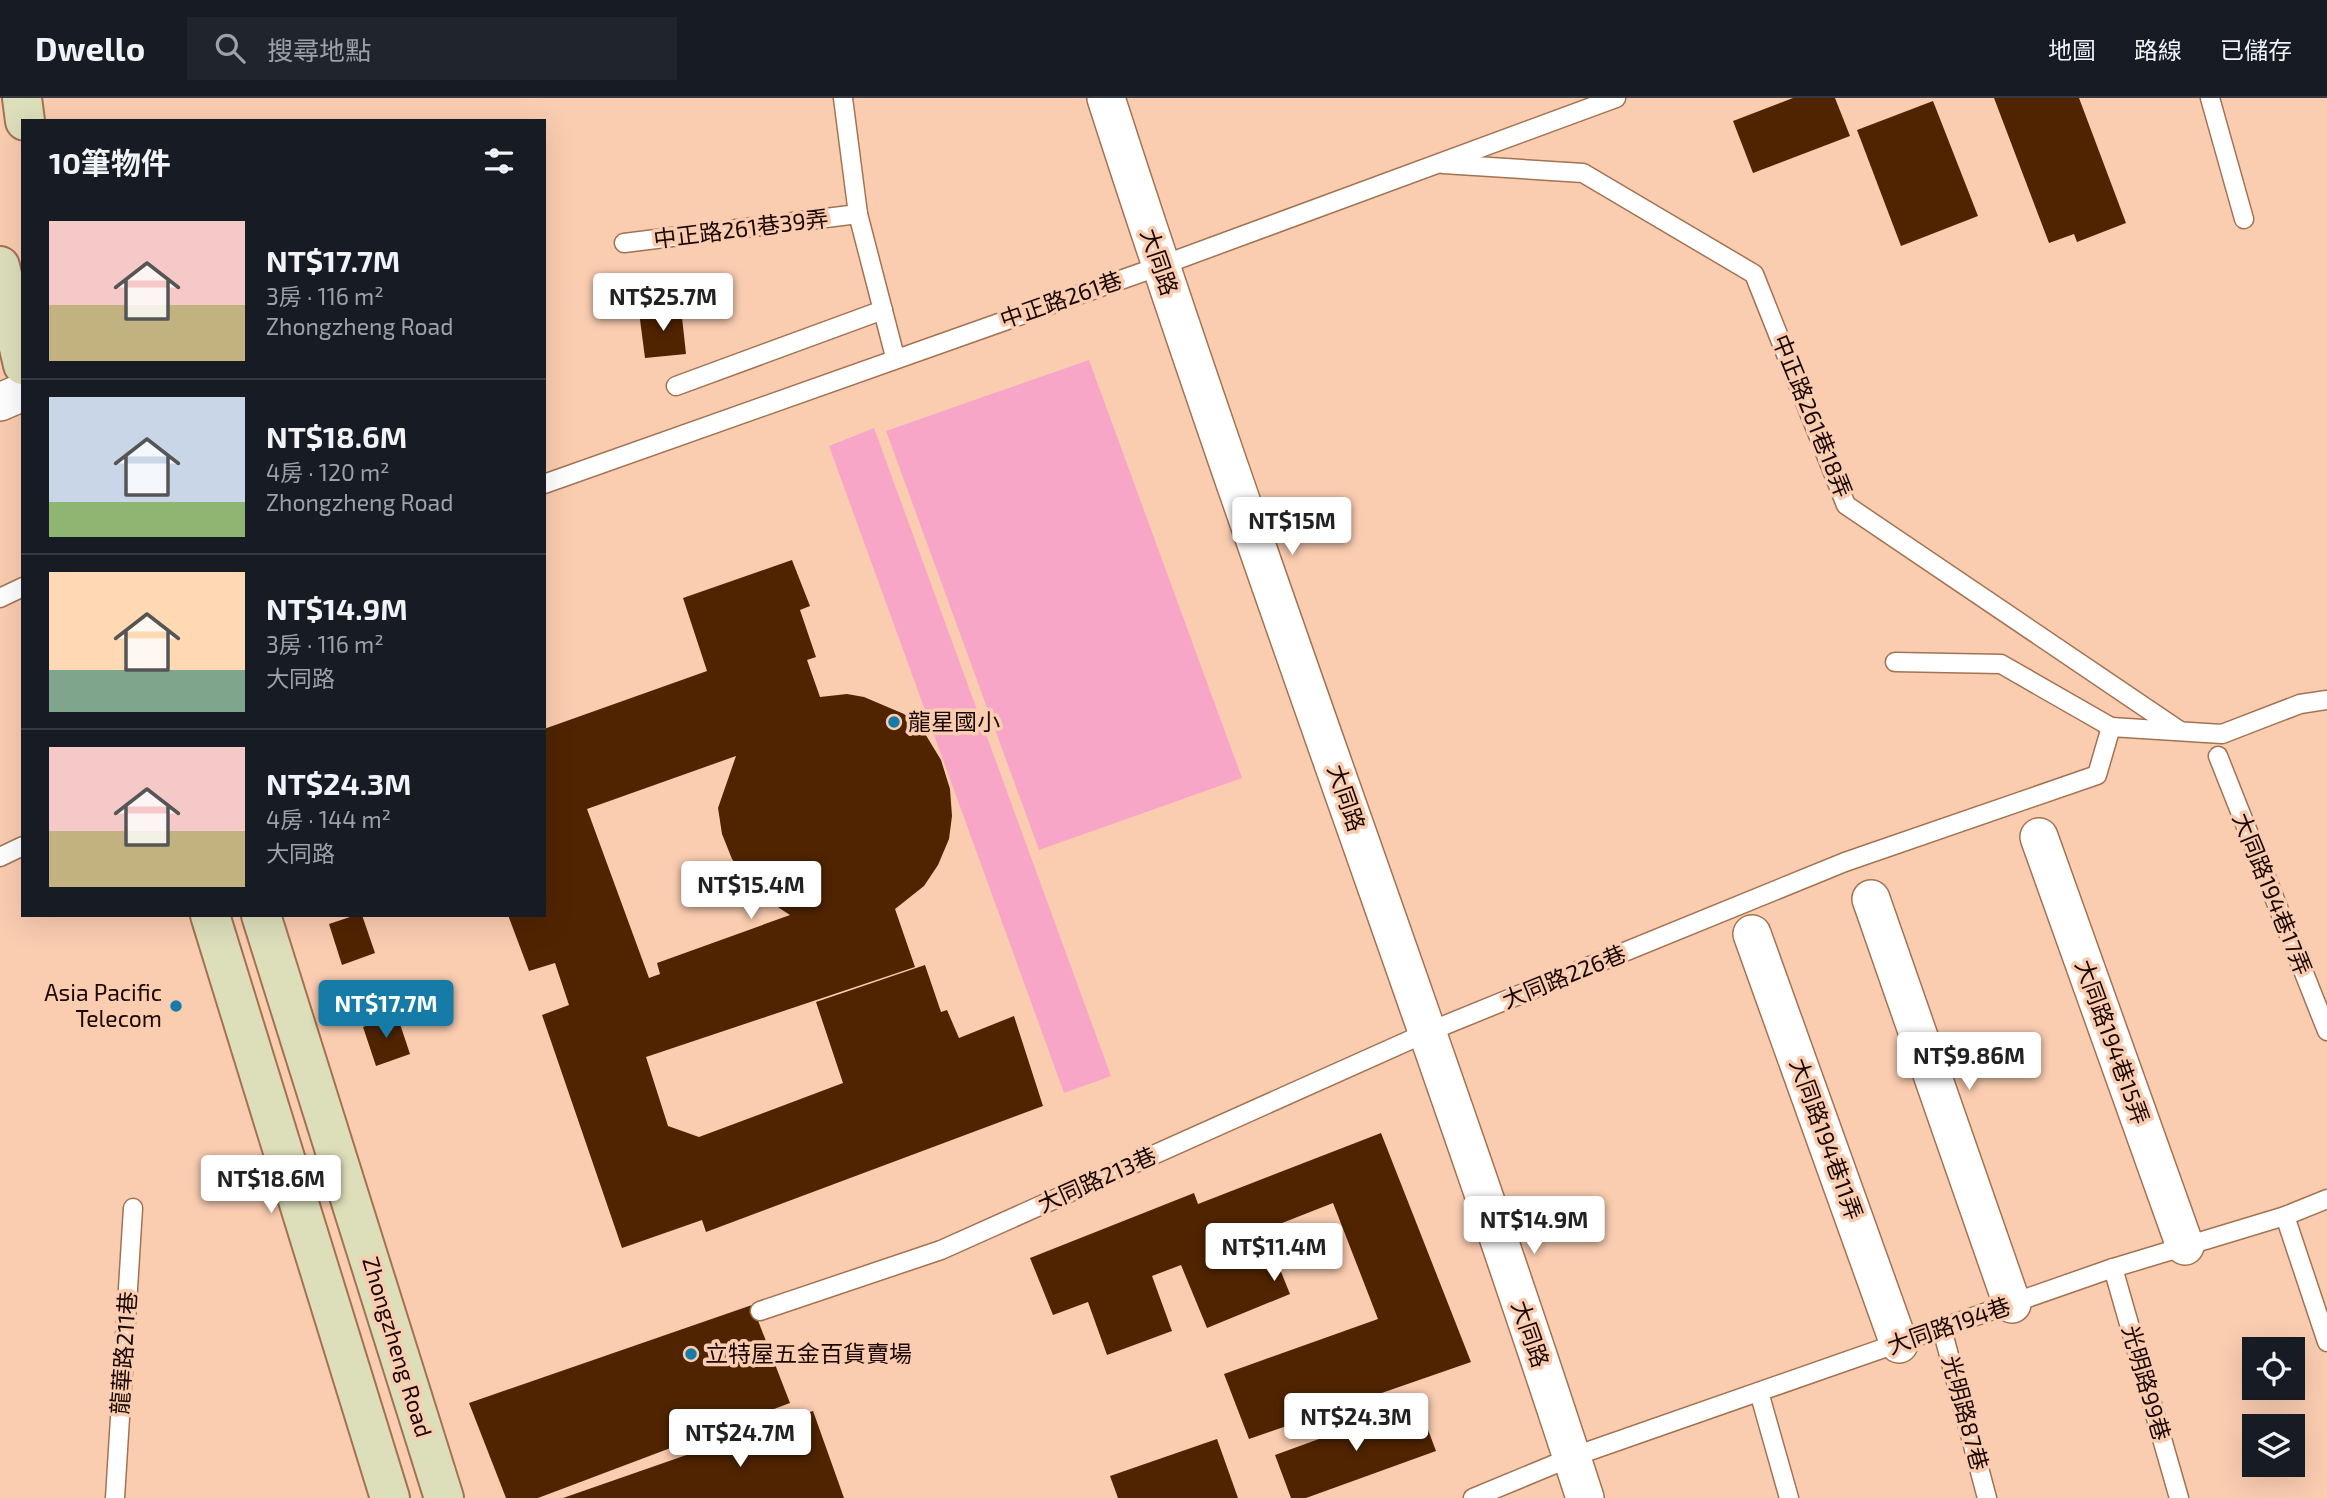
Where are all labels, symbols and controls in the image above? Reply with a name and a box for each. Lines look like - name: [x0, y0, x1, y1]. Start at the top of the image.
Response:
- search box: [187, 17, 677, 80]
- text: Dwello: [35, 28, 145, 68]
- icon: search: [211, 29, 249, 67]
- text: 搜尋地點: [267, 34, 371, 65]
- text: 地圖: [2048, 35, 2096, 64]
- text: 路線: [2134, 35, 2182, 64]
- text: 已儲存: [2220, 35, 2292, 64]
- icon: filters: [480, 142, 518, 180]
- text: 10筆物件: [49, 144, 171, 180]
- street label: 中正路261巷39弄: [652, 203, 830, 253]
- street label: 大同路: [1135, 224, 1184, 299]
- text: NT$17.7M: [266, 242, 400, 278]
- icon: home: [105, 249, 189, 333]
- street label: 中正路261巷: [996, 265, 1125, 333]
- pin: NT$25.7M: [591, 274, 735, 333]
- text: 3房 · 116 m²: [266, 282, 384, 310]
- text: NT$25.7M: [609, 282, 717, 310]
- text: Zhongzheng Road: [266, 312, 453, 340]
- street label: 中正路261巷18弄: [1767, 330, 1858, 501]
- text: NT$18.6M: [266, 418, 407, 454]
- icon: home: [105, 425, 189, 509]
- text: 4房 · 120 m²: [266, 458, 390, 486]
- text: Zhongzheng Road: [266, 488, 453, 516]
- pin: NT$15M: [1235, 498, 1349, 557]
- text: NT$15M: [1248, 506, 1336, 534]
- text: NT$14.9M: [266, 590, 408, 626]
- icon: home: [105, 600, 189, 684]
- text: 3房 · 116 m²: [266, 630, 384, 658]
- text: 大同路: [266, 664, 335, 692]
- place label: 龍星國小: [908, 707, 1000, 735]
- marker: 龍星國小: [886, 714, 902, 730]
- street label: 大同路: [1322, 760, 1371, 835]
- text: NT$24.3M: [266, 765, 411, 801]
- icon: home: [105, 775, 189, 859]
- text: 4房 · 144 m²: [266, 805, 391, 833]
- street label: 大同路194巷17弄: [2228, 808, 2318, 979]
- text: 大同路: [266, 839, 335, 867]
- pin: NT$15.4M: [679, 862, 823, 921]
- text: NT$15.4M: [697, 870, 805, 898]
- street label: 大同路226巷: [1498, 939, 1630, 1014]
- street label: 大同路194巷15弄: [2070, 956, 2156, 1128]
- place label: Asia Pacific Telecom: [44, 978, 162, 1032]
- pin: NT$17.7M: [314, 981, 458, 1040]
- text: NT$17.7M: [335, 989, 437, 1017]
- marker: Asia Pacific Telecom: [168, 998, 184, 1014]
- pin: NT$9.86M: [1897, 1032, 2041, 1092]
- text: NT$9.86M: [1913, 1041, 2025, 1069]
- street label: 大同路194巷11弄: [1785, 1054, 1869, 1223]
- street label: 大同路213巷: [1033, 1140, 1160, 1218]
- pin: NT$18.6M: [199, 1156, 343, 1215]
- text: NT$18.6M: [217, 1164, 325, 1192]
- pin: NT$14.9M: [1462, 1196, 1606, 1256]
- text: NT$14.9M: [1480, 1205, 1588, 1233]
- pin: NT$11.4M: [1202, 1224, 1346, 1283]
- text: NT$11.4M: [1222, 1232, 1326, 1260]
- street label: Zhongzheng Road: [357, 1253, 439, 1440]
- street label: 龍華路211巷: [105, 1290, 141, 1415]
- street label: 大同路194巷: [1883, 1291, 2014, 1359]
- street label: 大同路: [1506, 1296, 1555, 1371]
- street label: 光明路99巷: [2117, 1322, 2177, 1443]
- map controls: [2242, 1337, 2305, 1477]
- button: locate: [2242, 1337, 2305, 1400]
- place label: 立特屋五金百貨賣場: [705, 1339, 912, 1367]
- marker: 立特屋五金百貨賣場: [683, 1346, 699, 1362]
- street label: 光明路87巷: [1937, 1352, 1995, 1473]
- pin: NT$24.3M: [1284, 1394, 1428, 1453]
- text: NT$24.3M: [1300, 1402, 1412, 1430]
- pin: NT$24.7M: [668, 1410, 812, 1469]
- button: layers: [2242, 1414, 2305, 1477]
- text: NT$24.7M: [685, 1418, 795, 1446]

